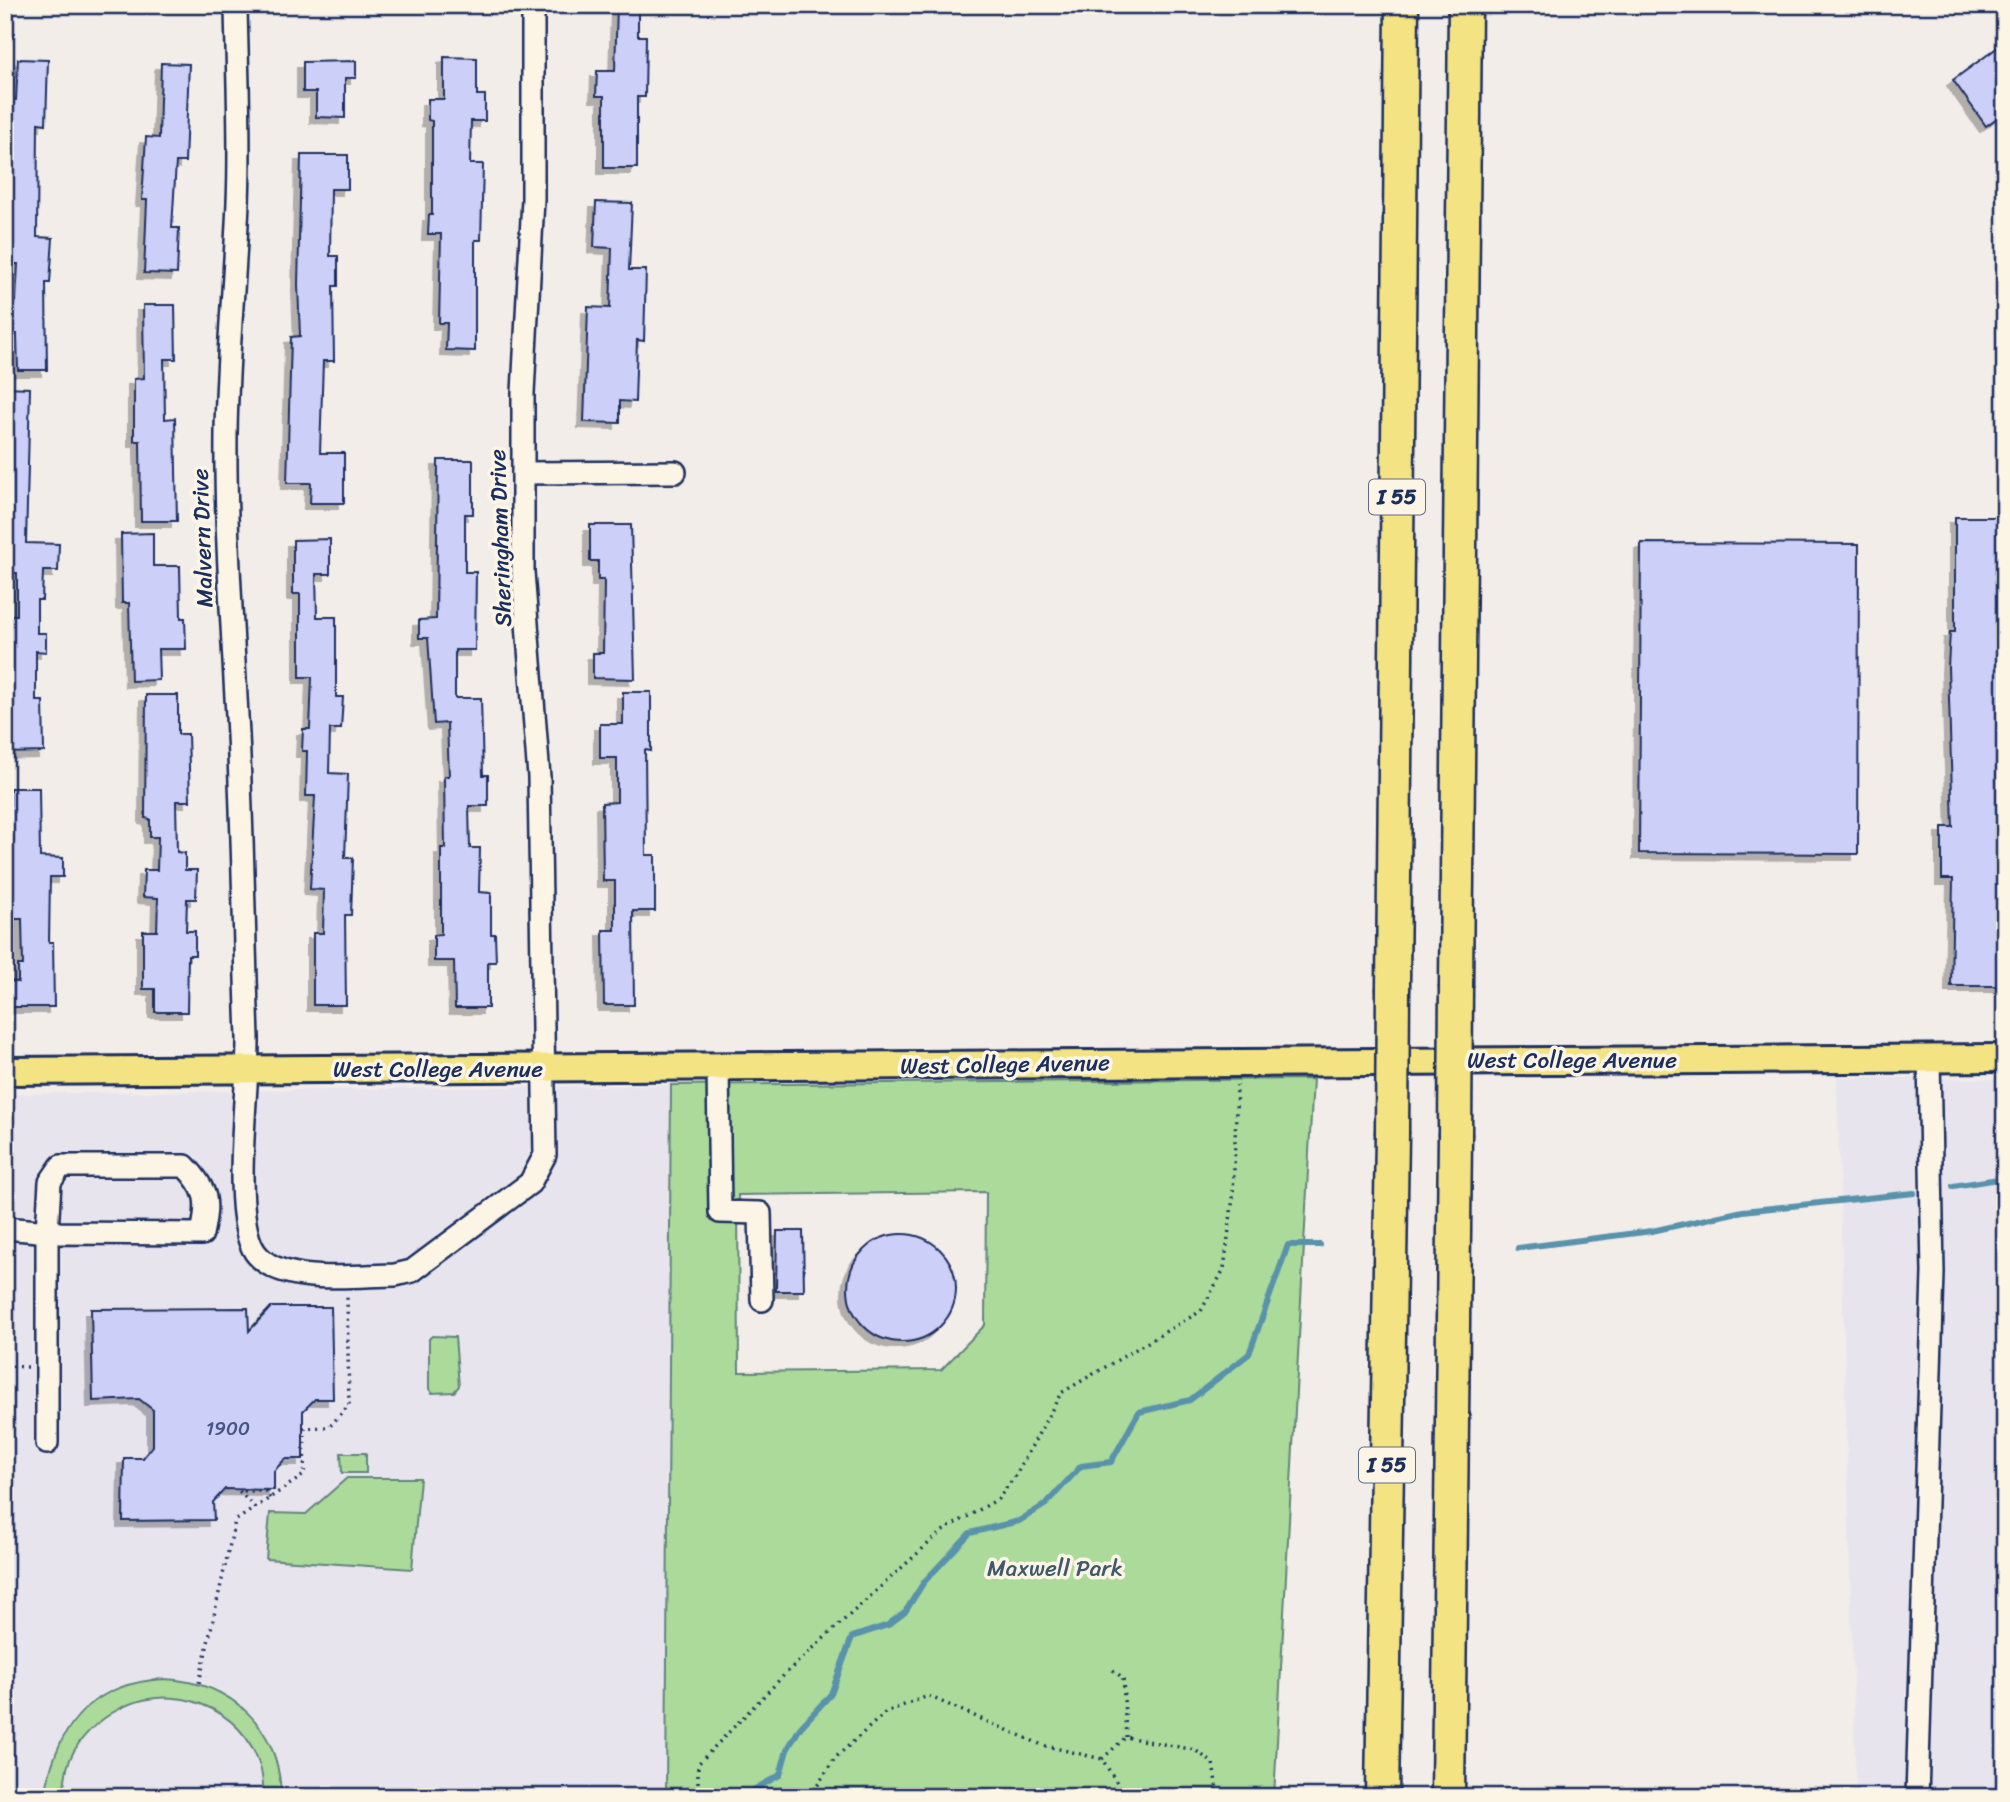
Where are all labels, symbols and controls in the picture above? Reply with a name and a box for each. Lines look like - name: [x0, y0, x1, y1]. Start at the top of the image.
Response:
- street label: Sheringham Drive: [477, 448, 524, 627]
- street label: Malvern Drive: [180, 468, 225, 608]
- road number: I 55: [1369, 480, 1425, 514]
- street label: West College Avenue: [1467, 1040, 1677, 1081]
- street label: West College Avenue: [900, 1042, 1111, 1087]
- street label: West College Avenue: [333, 1049, 543, 1090]
- house number: 1900: [206, 1412, 250, 1445]
- road number: I 55: [1359, 1448, 1415, 1482]
- park label: Maxwell Park: [987, 1548, 1123, 1589]

